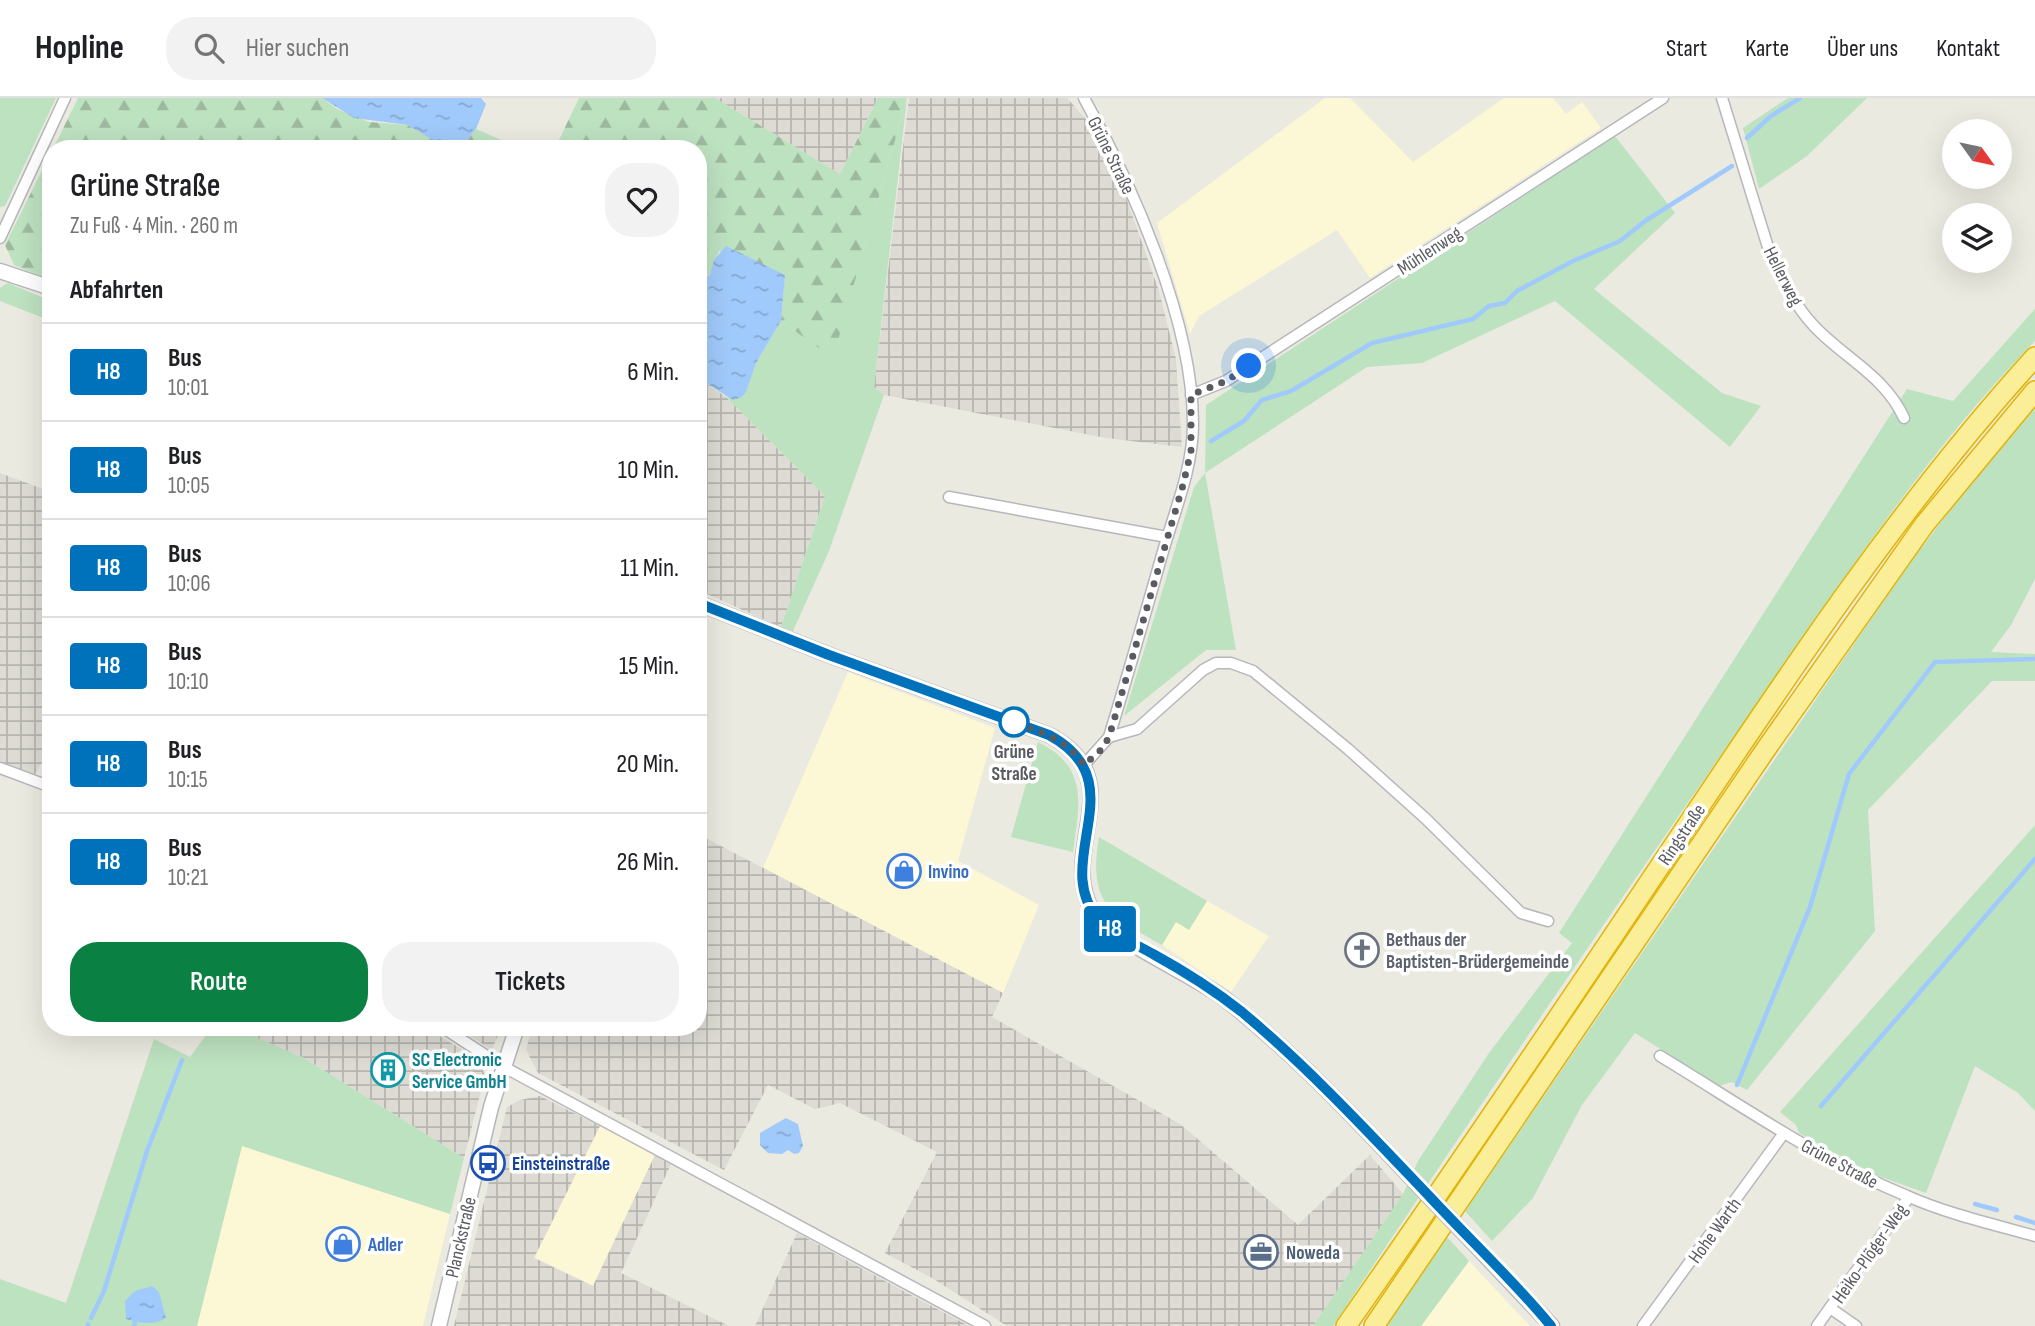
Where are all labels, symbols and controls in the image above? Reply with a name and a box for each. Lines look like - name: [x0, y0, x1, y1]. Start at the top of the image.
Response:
- search box: [166, 17, 656, 80]
- text: Hopline: [35, 28, 124, 68]
- icon: search: [190, 29, 228, 67]
- text: Hier suchen: [246, 33, 349, 64]
- text: Start: [1666, 34, 1707, 63]
- text: Karte: [1745, 34, 1789, 63]
- text: Über uns: [1827, 34, 1898, 63]
- text: Kontakt: [1936, 34, 2000, 63]
- street label: Grüne Straße: [1082, 113, 1139, 198]
- north arrow: [1942, 119, 2012, 189]
- map controls: [1942, 119, 2012, 273]
- button: heart: [605, 163, 679, 237]
- text: Grüne Straße: [70, 166, 221, 206]
- button: layers: [1942, 203, 2012, 273]
- text: Zu Fuß · 4 Min. · 260 m: [70, 212, 238, 240]
- street label: Mühlenweg: [1393, 222, 1467, 281]
- street label: Hellerweg: [1758, 243, 1808, 311]
- text: Abfahrten: [70, 275, 163, 306]
- text: Bus: [168, 343, 202, 374]
- your location: [1231, 348, 1266, 383]
- text: H8: [96, 357, 121, 386]
- text: 6 Min.: [627, 357, 679, 388]
- text: 10:01: [168, 374, 209, 402]
- text: Bus: [168, 441, 202, 472]
- text: H8: [96, 455, 121, 484]
- text: 10 Min.: [618, 455, 679, 486]
- text: 10:05: [168, 472, 210, 500]
- text: Bus: [168, 539, 202, 570]
- text: H8: [96, 553, 121, 582]
- text: 11 Min.: [620, 553, 679, 584]
- text: 10:06: [168, 570, 211, 598]
- text: Bus: [168, 637, 202, 668]
- text: H8: [96, 651, 121, 680]
- text: 15 Min.: [619, 651, 679, 682]
- text: 10:10: [168, 668, 209, 696]
- marker: Grüne Straße: [999, 707, 1029, 737]
- text: Bus: [168, 735, 202, 766]
- place label: Grüne Straße: [991, 741, 1037, 786]
- text: H8: [96, 749, 121, 778]
- text: 20 Min.: [616, 749, 679, 780]
- text: 10:15: [168, 766, 208, 794]
- street label: Ringstraße: [1653, 800, 1711, 870]
- text: Bus: [168, 833, 202, 864]
- text: H8: [96, 847, 121, 876]
- text: 26 Min.: [616, 847, 679, 878]
- shop icon: Invino: [885, 852, 923, 890]
- place label: Invino: [928, 861, 969, 884]
- text: 10:21: [168, 864, 208, 892]
- line badge: H8: [1078, 906, 1142, 952]
- text: H8: [1098, 914, 1122, 943]
- place label: Bethaus der Baptisten-Brüdergemeinde: [1386, 929, 1569, 974]
- church icon: Bethaus der Baptisten-Brüdergemeinde: [1343, 931, 1381, 969]
- button: Route: [70, 942, 368, 1022]
- button: Tickets: [382, 942, 679, 1022]
- place label: SC Electronic Service GmbH: [412, 1049, 507, 1094]
- building icon: SC Electronic Service GmbH: [369, 1051, 407, 1089]
- street label: Grüne Straße: [1797, 1135, 1882, 1194]
- bus stop icon: Einsteinstraße: [469, 1144, 507, 1182]
- place label: Einsteinstraße: [512, 1153, 610, 1176]
- street label: Hohe Warth: [1684, 1194, 1747, 1268]
- street label: Planckstraße: [441, 1195, 482, 1280]
- street label: Heiko-Plöger-Weg: [1827, 1199, 1913, 1308]
- shop icon: Adler: [324, 1225, 362, 1263]
- office icon: Noweda: [1242, 1233, 1280, 1271]
- place label: Adler: [367, 1234, 403, 1257]
- place label: Noweda: [1286, 1242, 1340, 1265]

